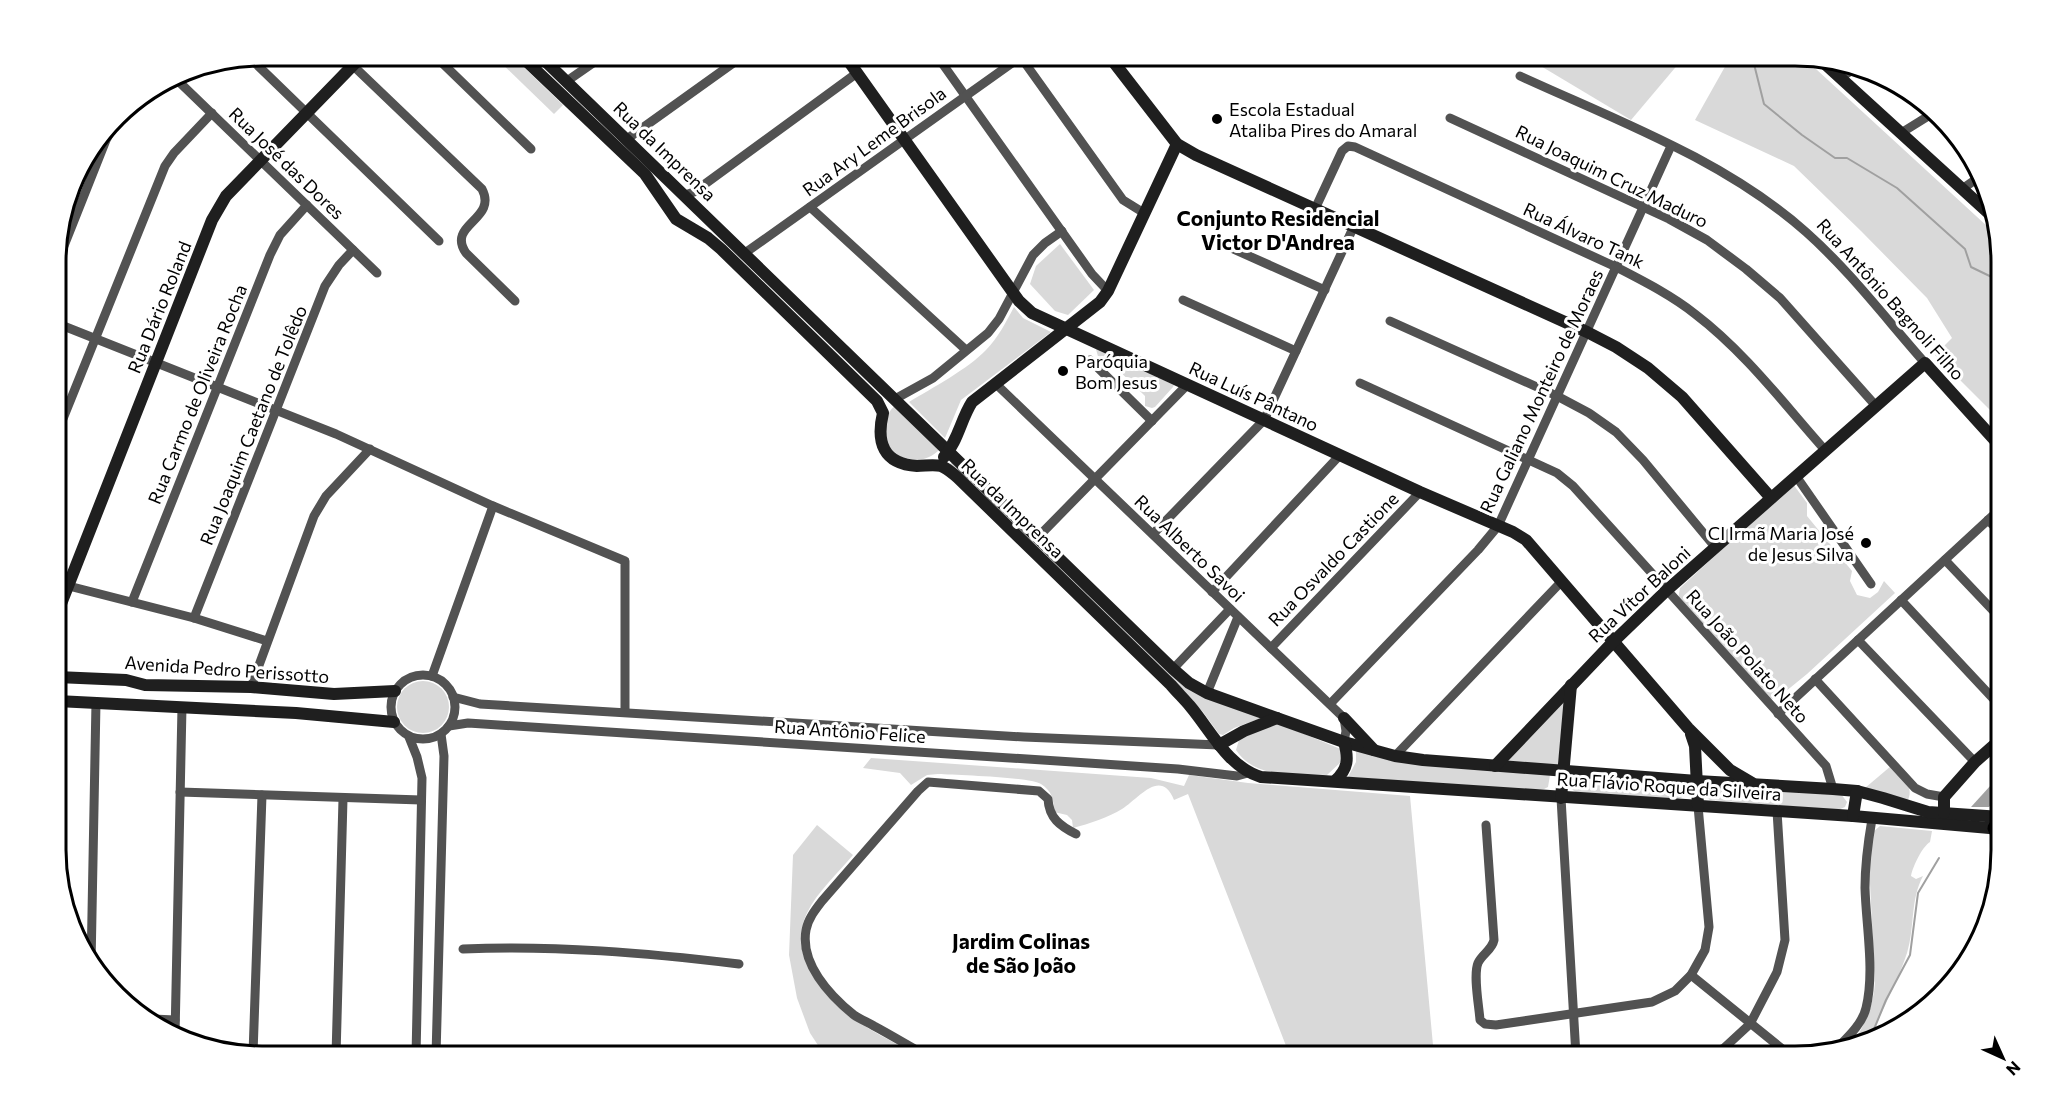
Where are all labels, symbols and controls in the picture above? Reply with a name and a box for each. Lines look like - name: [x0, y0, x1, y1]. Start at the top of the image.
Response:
- street label: Rua Ary Leme Brisola: [798, 82, 950, 200]
- street label: Rua da Imprensa: [609, 97, 721, 205]
- place label: Escola Estadual Ataliba Pires do Amaral: [1229, 98, 1417, 141]
- street label: Rua José das Dores: [225, 102, 349, 224]
- marker: Escola Estadual Ataliba Pires do Amaral: [1210, 112, 1224, 126]
- street label: Rua Joaquim Cruz Maduro: [1512, 120, 1712, 232]
- street label: Rua Álvaro Tank: [1520, 197, 1648, 273]
- district label: Conjunto Residencial Victor D'Andrea: [1176, 205, 1380, 254]
- street label: Rua Antônio Bagnoli Filho: [1813, 214, 1969, 384]
- street label: Rua Dário Roland: [123, 238, 195, 376]
- street label: Rua Galiano Monteiro de Moraes: [1475, 265, 1607, 517]
- street label: Rua Carmo de Oliveira Rocha: [143, 281, 251, 507]
- street label: Rua Joaquim Caetano de Tolêdo: [195, 302, 311, 548]
- place label: Paróquia Bom Jesus: [1075, 350, 1158, 393]
- street label: Rua Luís Pântano: [1186, 356, 1322, 436]
- marker: Paróquia Bom Jesus: [1056, 364, 1070, 378]
- street label: Rua da Imprensa: [957, 454, 1069, 562]
- street label: Rua Osvaldo Castione: [1263, 487, 1403, 631]
- street label: Rua Alberto Savoi: [1130, 490, 1250, 606]
- place label: CI Irmã Maria José de Jesus Silva: [1708, 522, 1854, 565]
- marker: CI Irmã Maria José de Jesus Silva: [1859, 536, 1873, 550]
- street label: Rua Vítor Baloni: [1583, 541, 1695, 647]
- street label: Rua João Polato Neto: [1682, 585, 1814, 727]
- street label: Avenida Pedro Perissotto: [124, 651, 330, 687]
- street label: Rua Antônio Felice: [774, 715, 926, 747]
- street label: Rua Flávio Roque da Silveira: [1556, 767, 1782, 805]
- district label: Jardim Colinas de São João: [952, 928, 1090, 977]
- north arrow: [1973, 1028, 2033, 1088]
- text: N: [2003, 1058, 2025, 1080]

